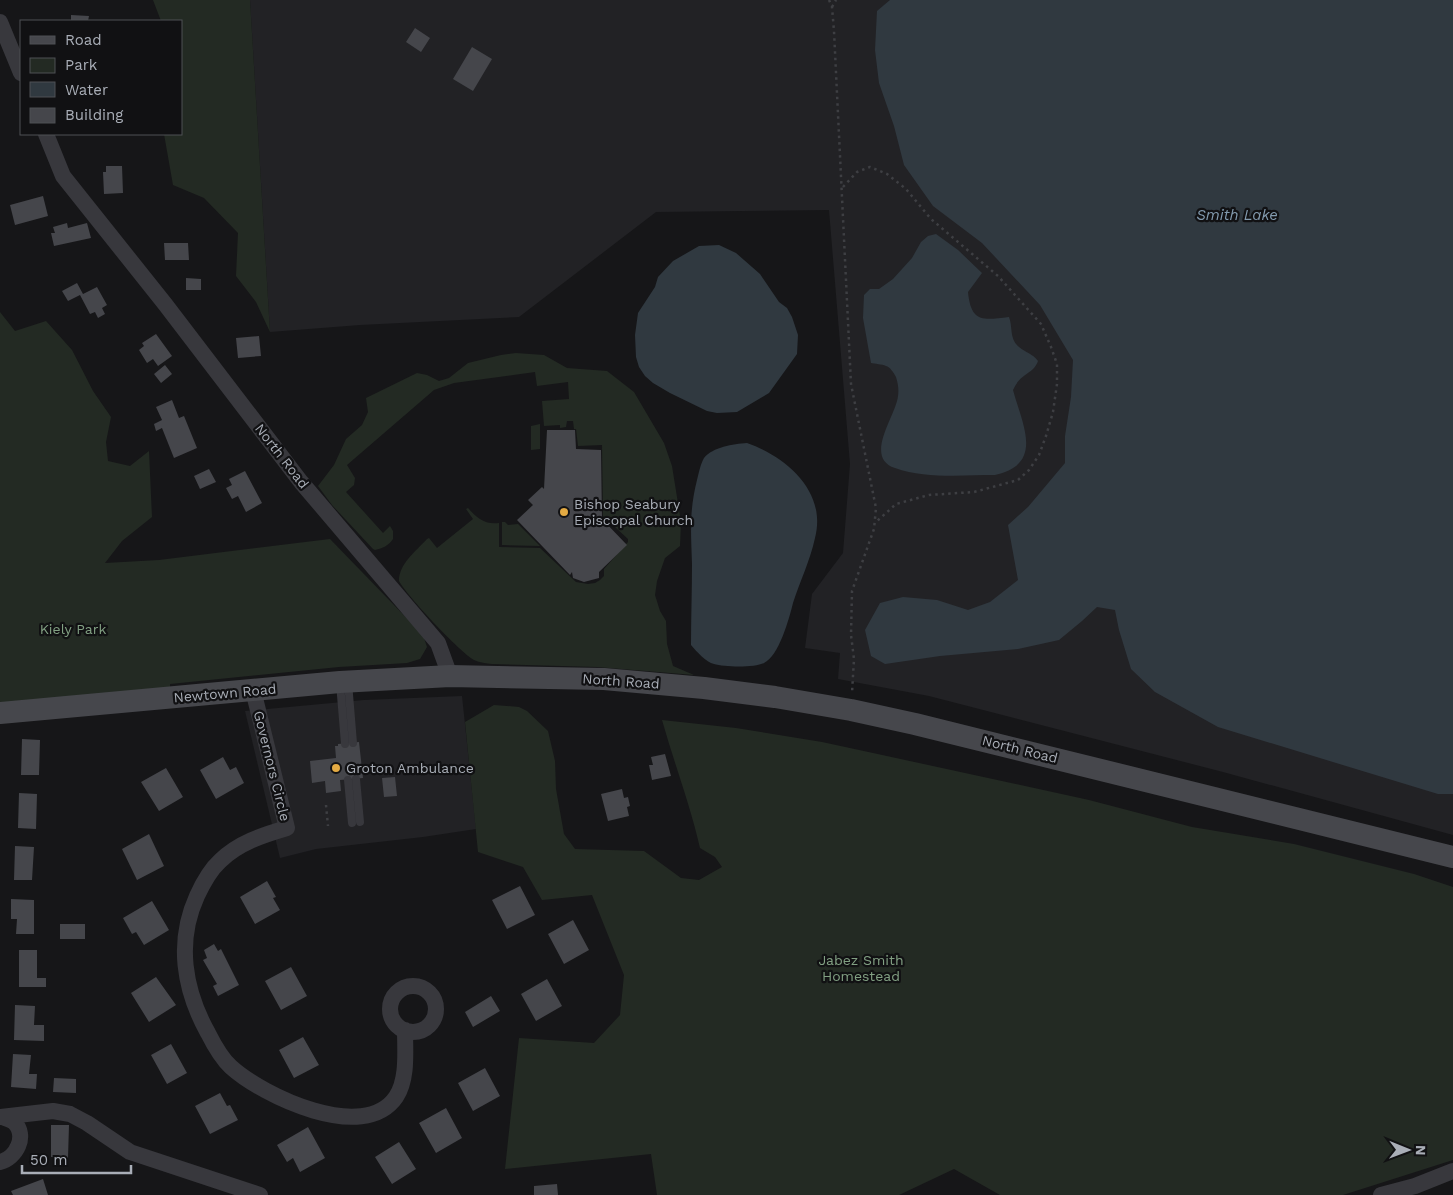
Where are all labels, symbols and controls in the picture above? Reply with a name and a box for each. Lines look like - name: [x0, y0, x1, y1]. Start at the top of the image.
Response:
- legend: [20, 20, 182, 135]
- text: Road: [65, 31, 102, 49]
- text: Park: [65, 56, 98, 74]
- text: Water: [65, 81, 108, 99]
- text: Building: [65, 106, 123, 124]
- water label: Smith Lake: [1196, 206, 1278, 224]
- street label: North Road: [252, 421, 312, 491]
- place label: Bishop Seabury Episcopal Church: [574, 496, 693, 528]
- marker: Bishop Seabury Episcopal Church: [558, 506, 570, 518]
- park label: Kiely Park: [40, 621, 106, 637]
- street label: North Road: [582, 670, 660, 692]
- street label: Newtown Road: [173, 681, 277, 705]
- street label: Governors Circle: [251, 709, 293, 823]
- street label: North Road: [981, 732, 1059, 766]
- place label: Groton Ambulance: [346, 760, 474, 776]
- marker: Groton Ambulance: [330, 762, 342, 774]
- park label: Jabez Smith Homestead: [818, 952, 904, 984]
- north arrow: [1383, 1125, 1433, 1175]
- scale bar: [22, 1142, 131, 1174]
- text: N: [1413, 1145, 1429, 1156]
- text: 50 m: [30, 1151, 67, 1169]

